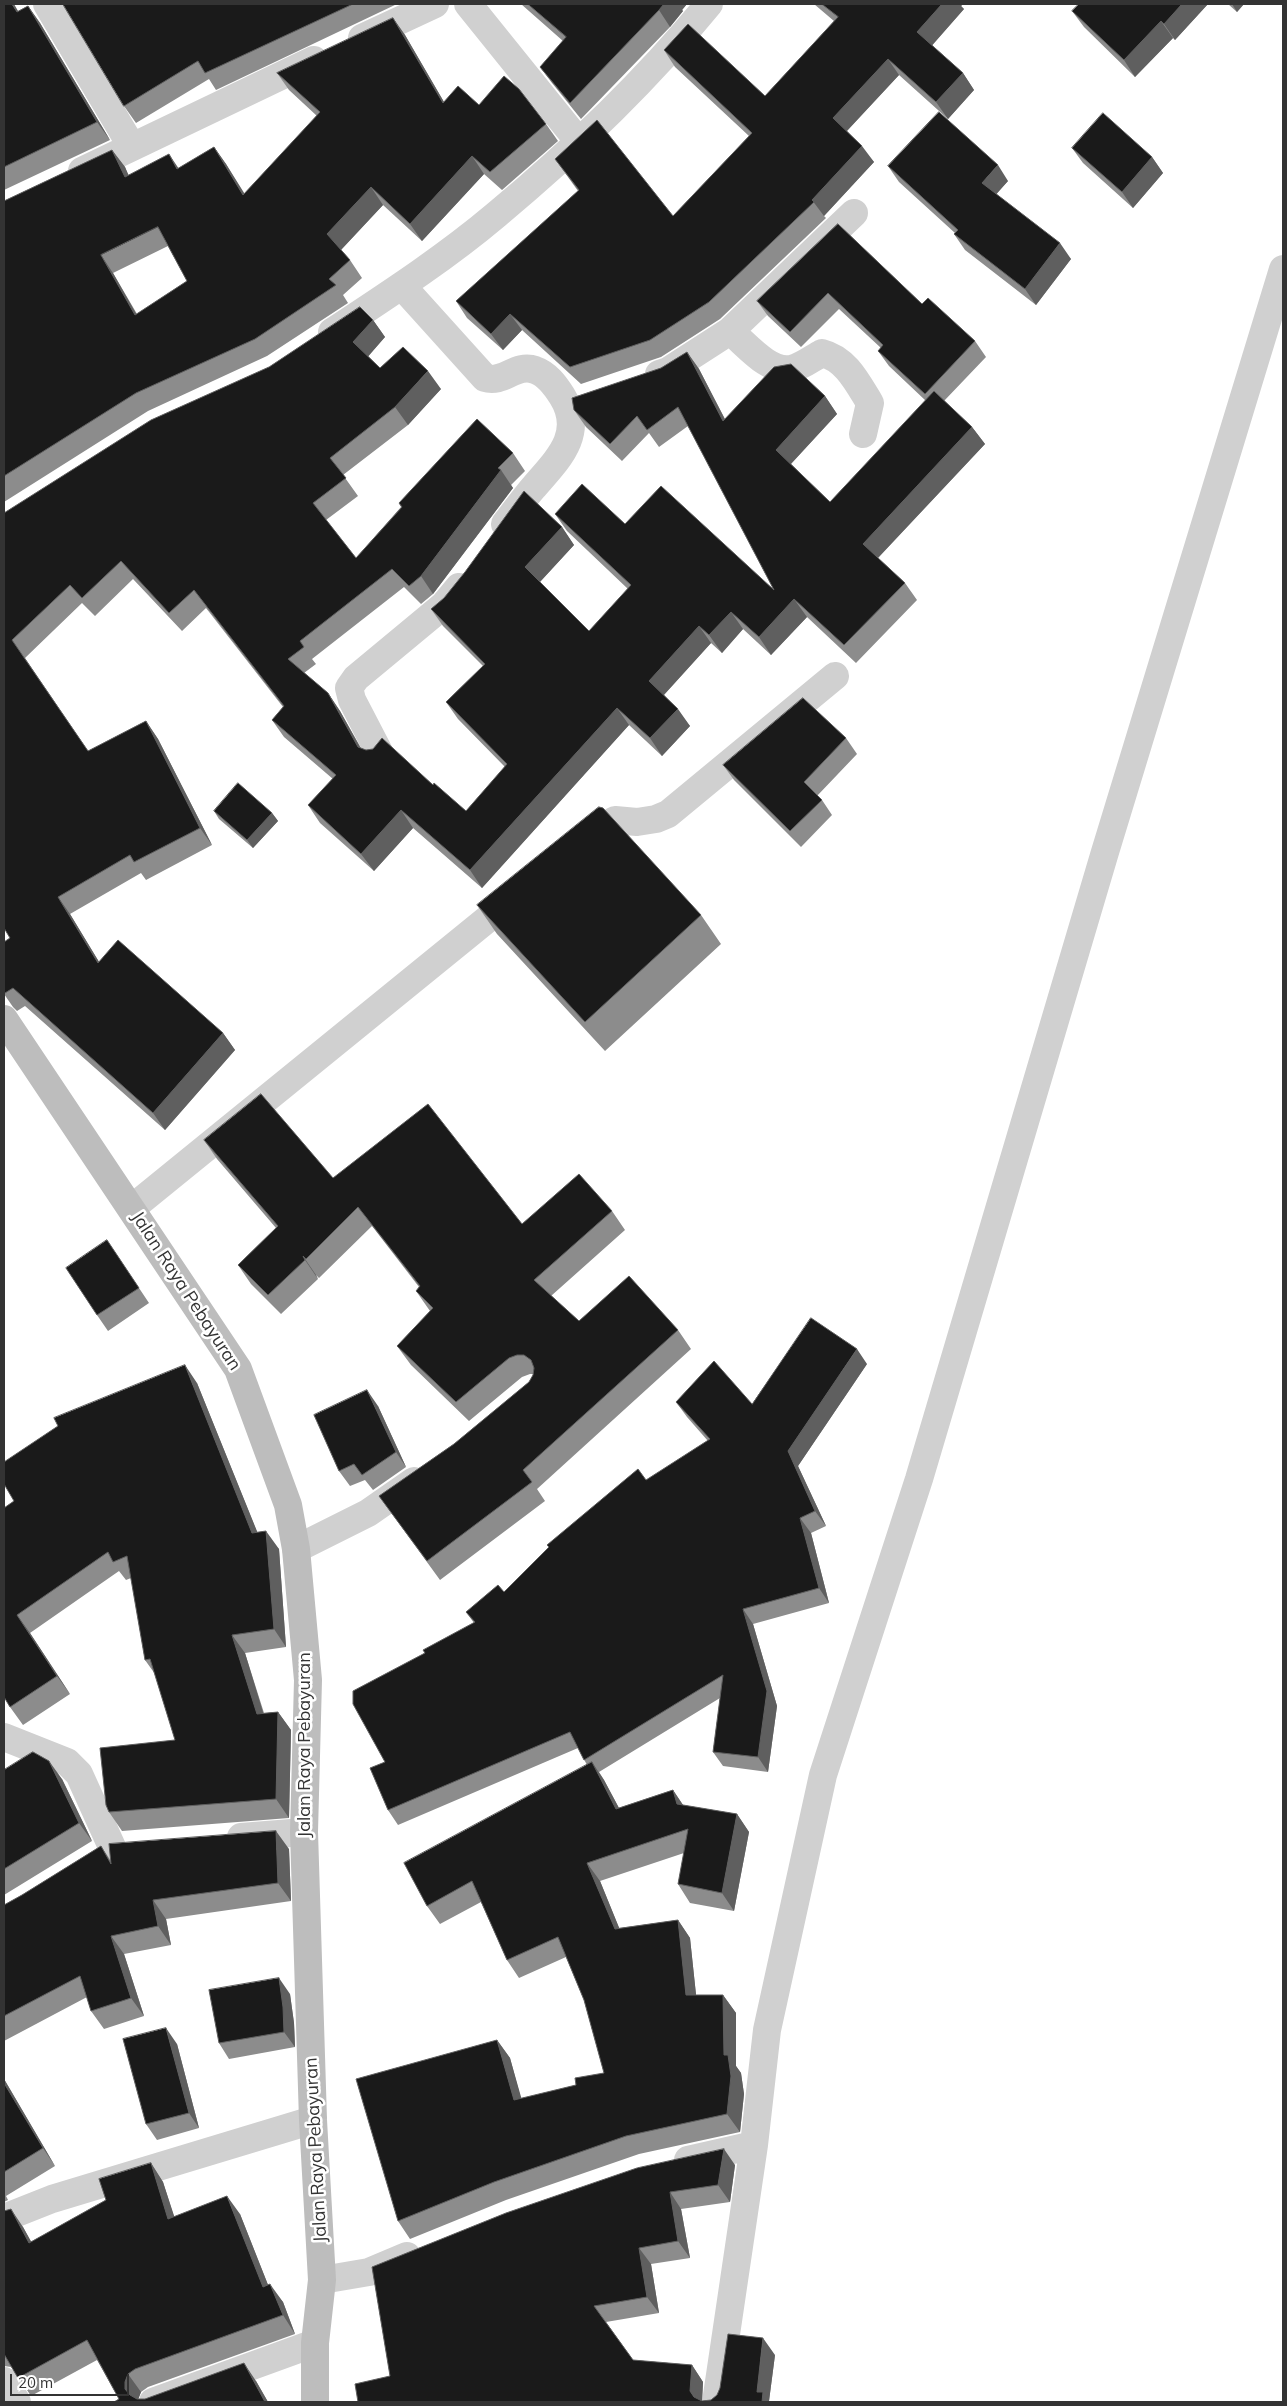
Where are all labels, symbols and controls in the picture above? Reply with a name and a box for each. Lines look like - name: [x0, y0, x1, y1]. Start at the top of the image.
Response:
- street label: Jalan Raya Pebayuran: [126, 1207, 246, 1375]
- street label: Jalan Raya Pebayuran: [294, 1652, 316, 1838]
- street label: Jalan Raya Pebayuran: [300, 2057, 332, 2243]
- scale bar: [12, 2364, 131, 2396]
- text: 20 m: [18, 2373, 53, 2392]

